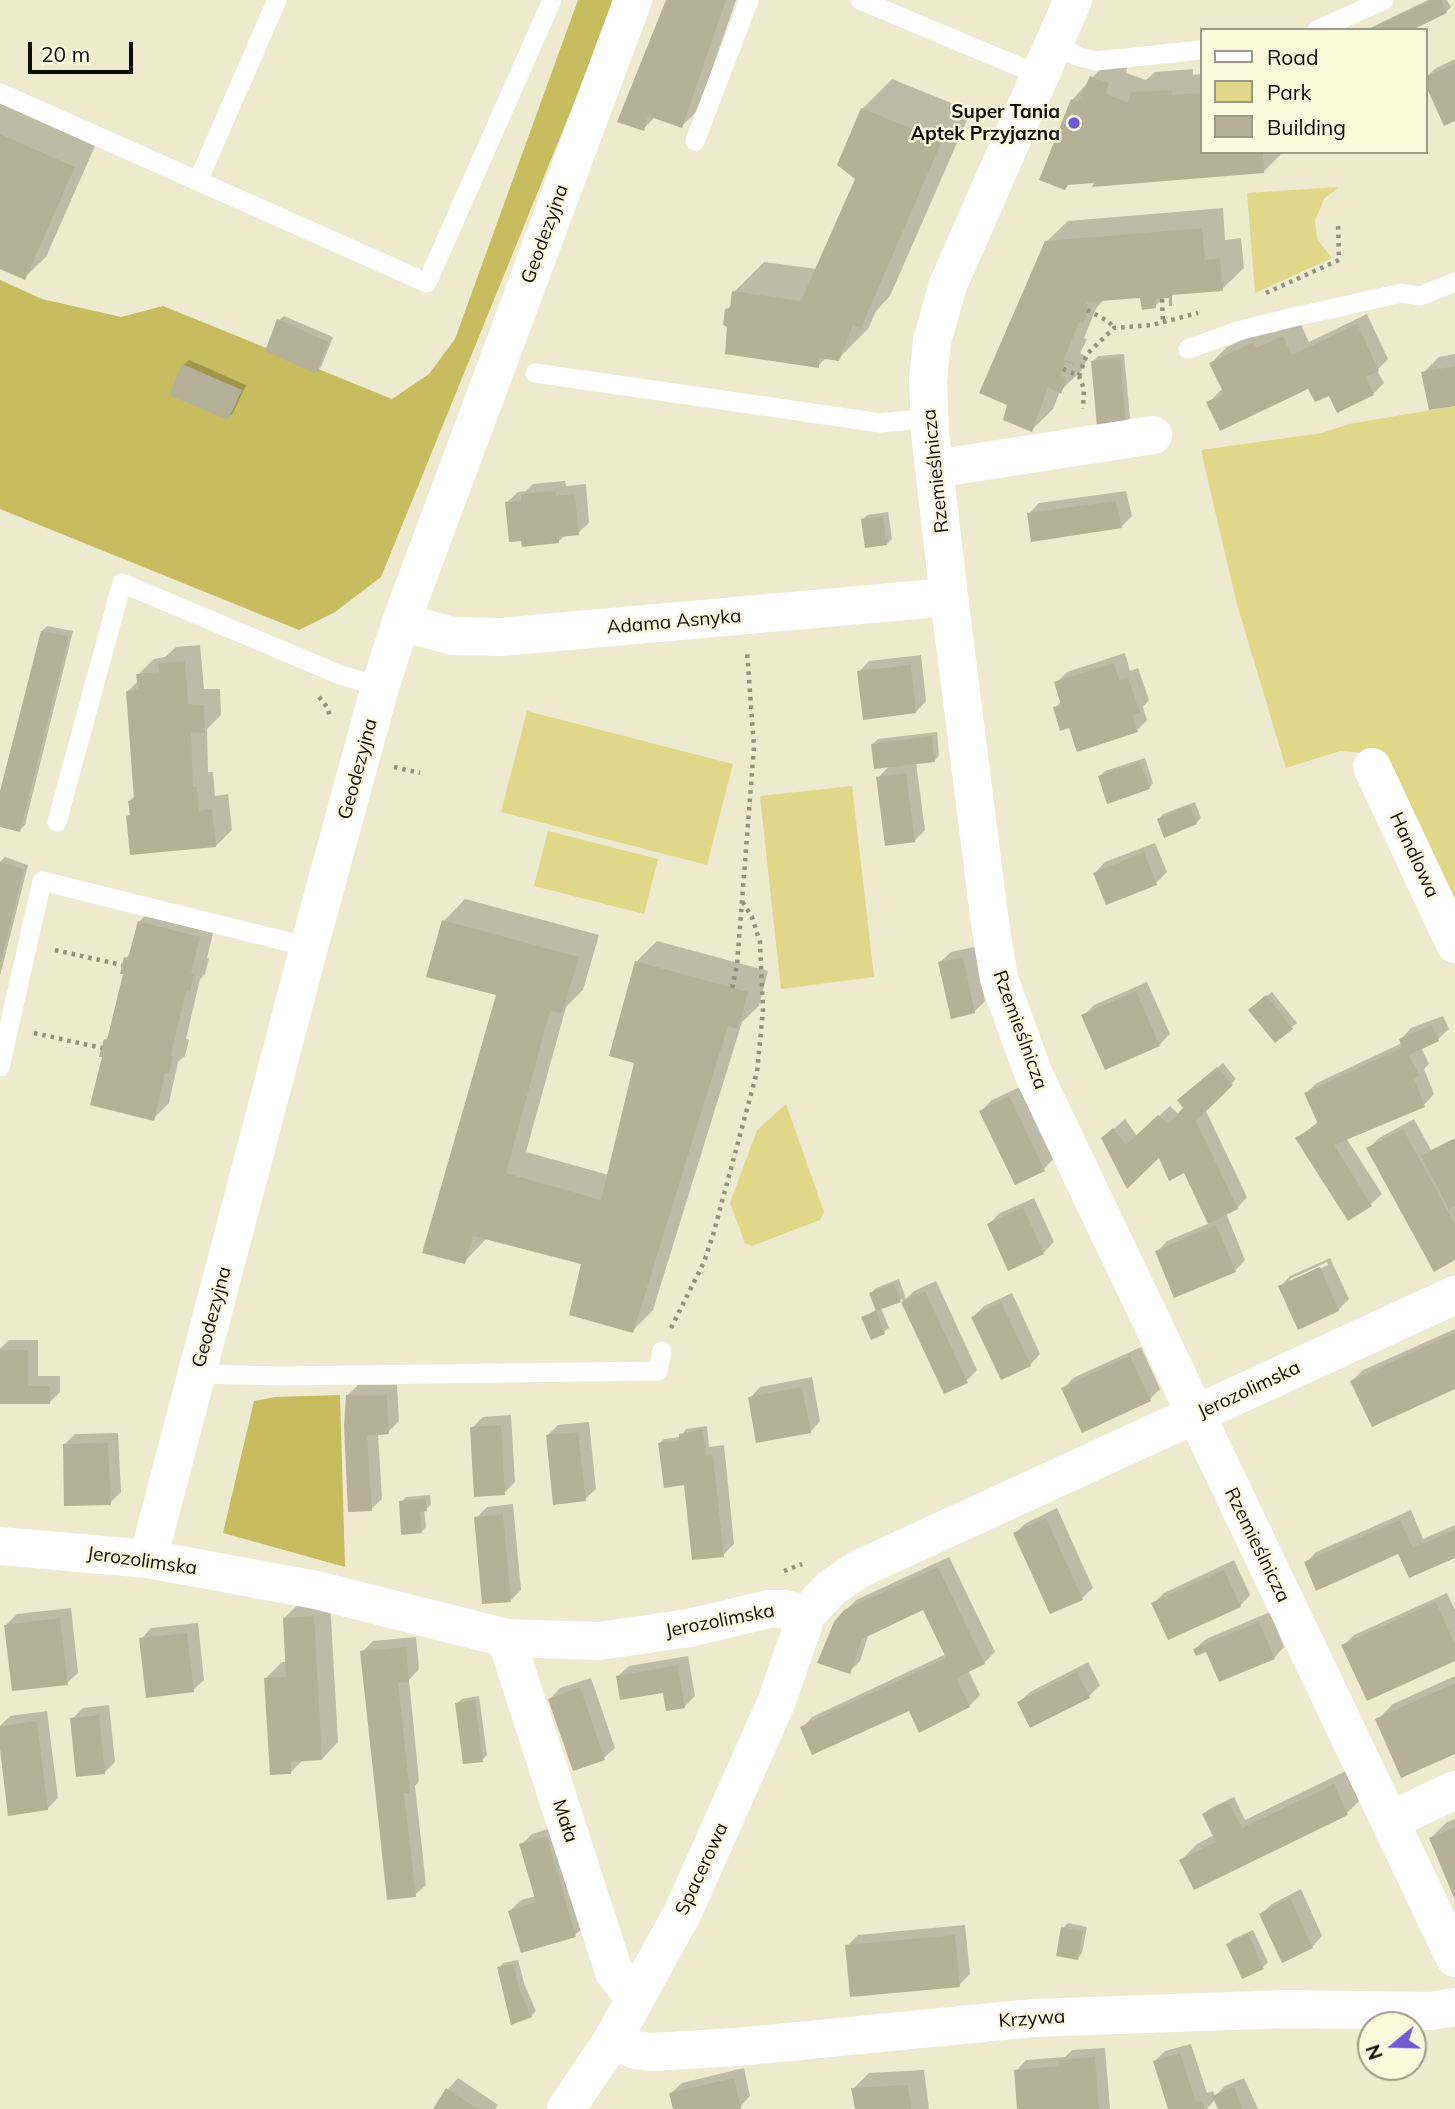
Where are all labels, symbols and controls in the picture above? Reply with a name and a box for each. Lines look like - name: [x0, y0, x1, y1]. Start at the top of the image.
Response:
- scale bar: [32, 28, 136, 72]
- legend: [1200, 28, 1427, 154]
- text: 20 m: [41, 41, 90, 67]
- text: Road: [1267, 44, 1318, 70]
- text: Park: [1267, 79, 1311, 105]
- place label: Super Tania Aptek Przyjazna: [911, 101, 1060, 145]
- text: Building: [1267, 114, 1346, 140]
- marker: Super Tania Aptek Przyjazna: [1066, 115, 1082, 131]
- street label: Geodezyjna: [517, 181, 573, 287]
- street label: Rzemieślnicza: [918, 408, 954, 534]
- street label: Adama Asnyka: [606, 605, 742, 639]
- street label: Geodezyjna: [334, 716, 382, 822]
- street label: Handlowa: [1384, 809, 1444, 901]
- street label: Rzemieślnicza: [988, 967, 1052, 1093]
- street label: Geodezyjna: [188, 1264, 236, 1370]
- street label: Jerozolimska: [1194, 1356, 1304, 1424]
- street label: Rzemieślnicza: [1219, 1484, 1295, 1606]
- street label: Jerozolimska: [86, 1542, 198, 1580]
- street label: Jerozolimska: [663, 1599, 777, 1643]
- street label: Mała: [547, 1797, 583, 1845]
- street label: Spacerowa: [671, 1819, 733, 1919]
- street label: Krzywa: [998, 2005, 1066, 2033]
- north arrow: [1357, 2011, 1427, 2081]
- text: N: [1360, 2041, 1388, 2063]

